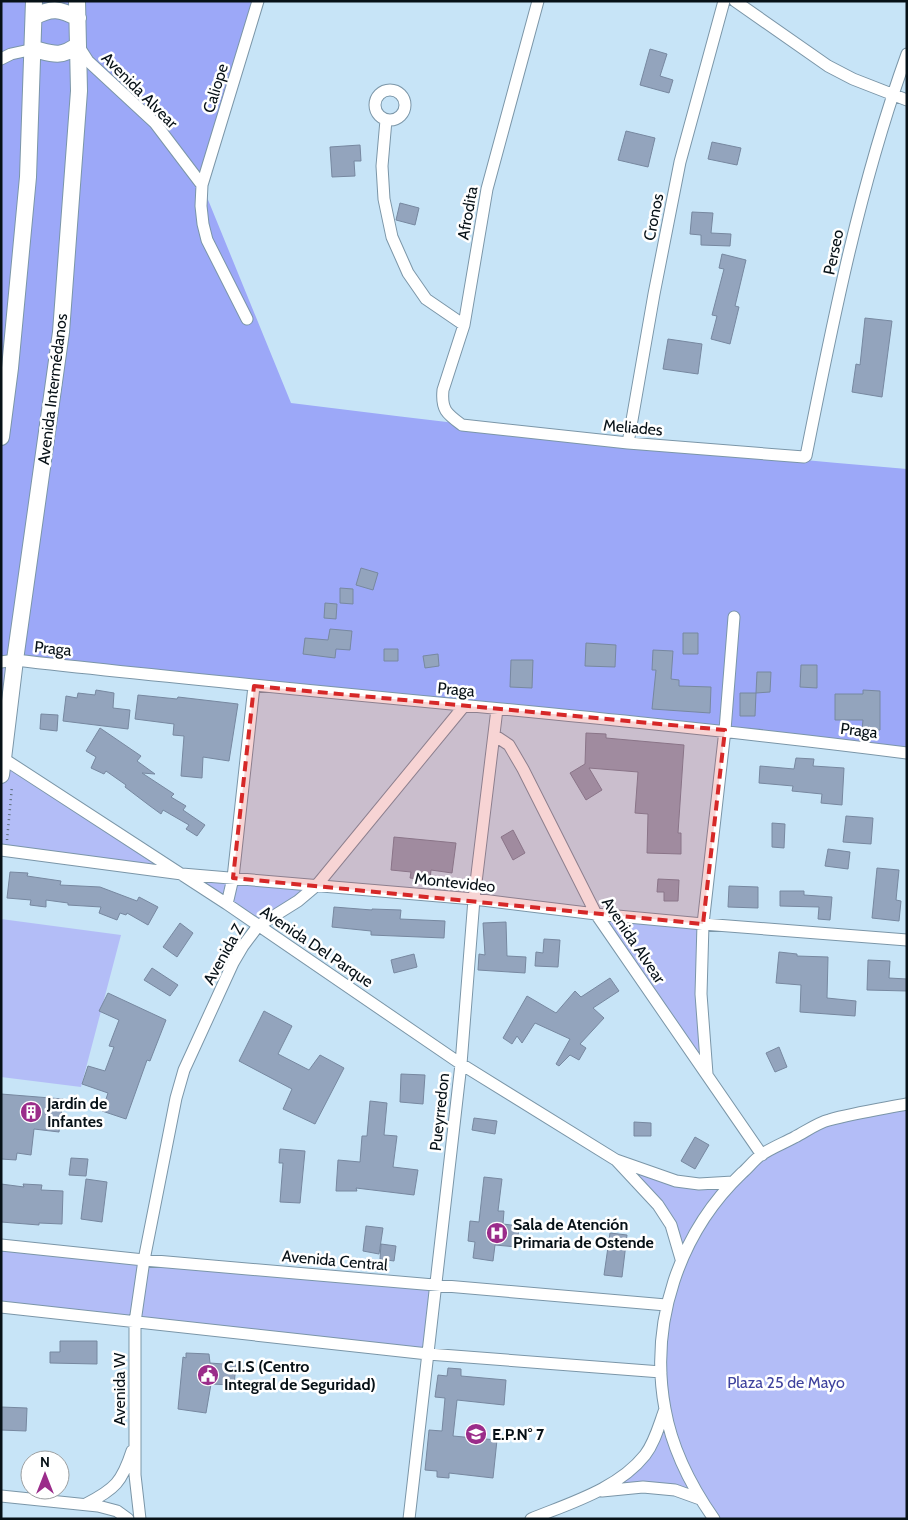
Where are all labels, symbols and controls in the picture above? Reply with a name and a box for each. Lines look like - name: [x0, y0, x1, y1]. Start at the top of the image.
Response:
- street label: Avenida Alvear: [98, 48, 182, 133]
- street label: Caliope: [199, 61, 232, 115]
- street label: Afrodita: [453, 185, 482, 241]
- street label: Cronos: [640, 191, 667, 242]
- street label: Perseo: [819, 228, 848, 276]
- street label: Avenida Intermédanos: [34, 312, 71, 466]
- street label: Meliades: [602, 415, 664, 440]
- street label: Praga: [33, 637, 73, 660]
- street label: Praga: [437, 678, 476, 701]
- street label: Praga: [839, 719, 879, 742]
- street label: Montevideo: [414, 869, 496, 896]
- street label: Avenida Alvear: [598, 894, 670, 988]
- street label: Avenida Del Parque: [257, 902, 377, 991]
- street label: Avenida Z: [199, 920, 248, 988]
- street label: Pueyrredon: [426, 1072, 453, 1152]
- place label: Jardín de Infantes: [46, 1094, 107, 1131]
- building icon: Jardín de Infantes: [19, 1100, 43, 1124]
- place label: Sala de Atención Primaria de Ostende: [513, 1215, 654, 1252]
- hospital icon: Sala de Atención Primaria de Ostende: [485, 1221, 509, 1245]
- street label: Avenida Central: [281, 1246, 389, 1275]
- street label: Avenida W: [110, 1352, 129, 1425]
- place label: C.I.S (Centro Integral de Seguridad): [224, 1357, 376, 1394]
- public building icon: C.I.S (Centro Integral de Seguridad): [196, 1363, 220, 1387]
- park label: Plaza 25 de Mayo: [727, 1373, 845, 1392]
- school or university icon: E.P.N° 7: [464, 1422, 488, 1446]
- place label: E.P.N° 7: [492, 1425, 545, 1444]
- north arrow: [20, 1450, 70, 1500]
- text: N: [40, 1453, 50, 1471]

